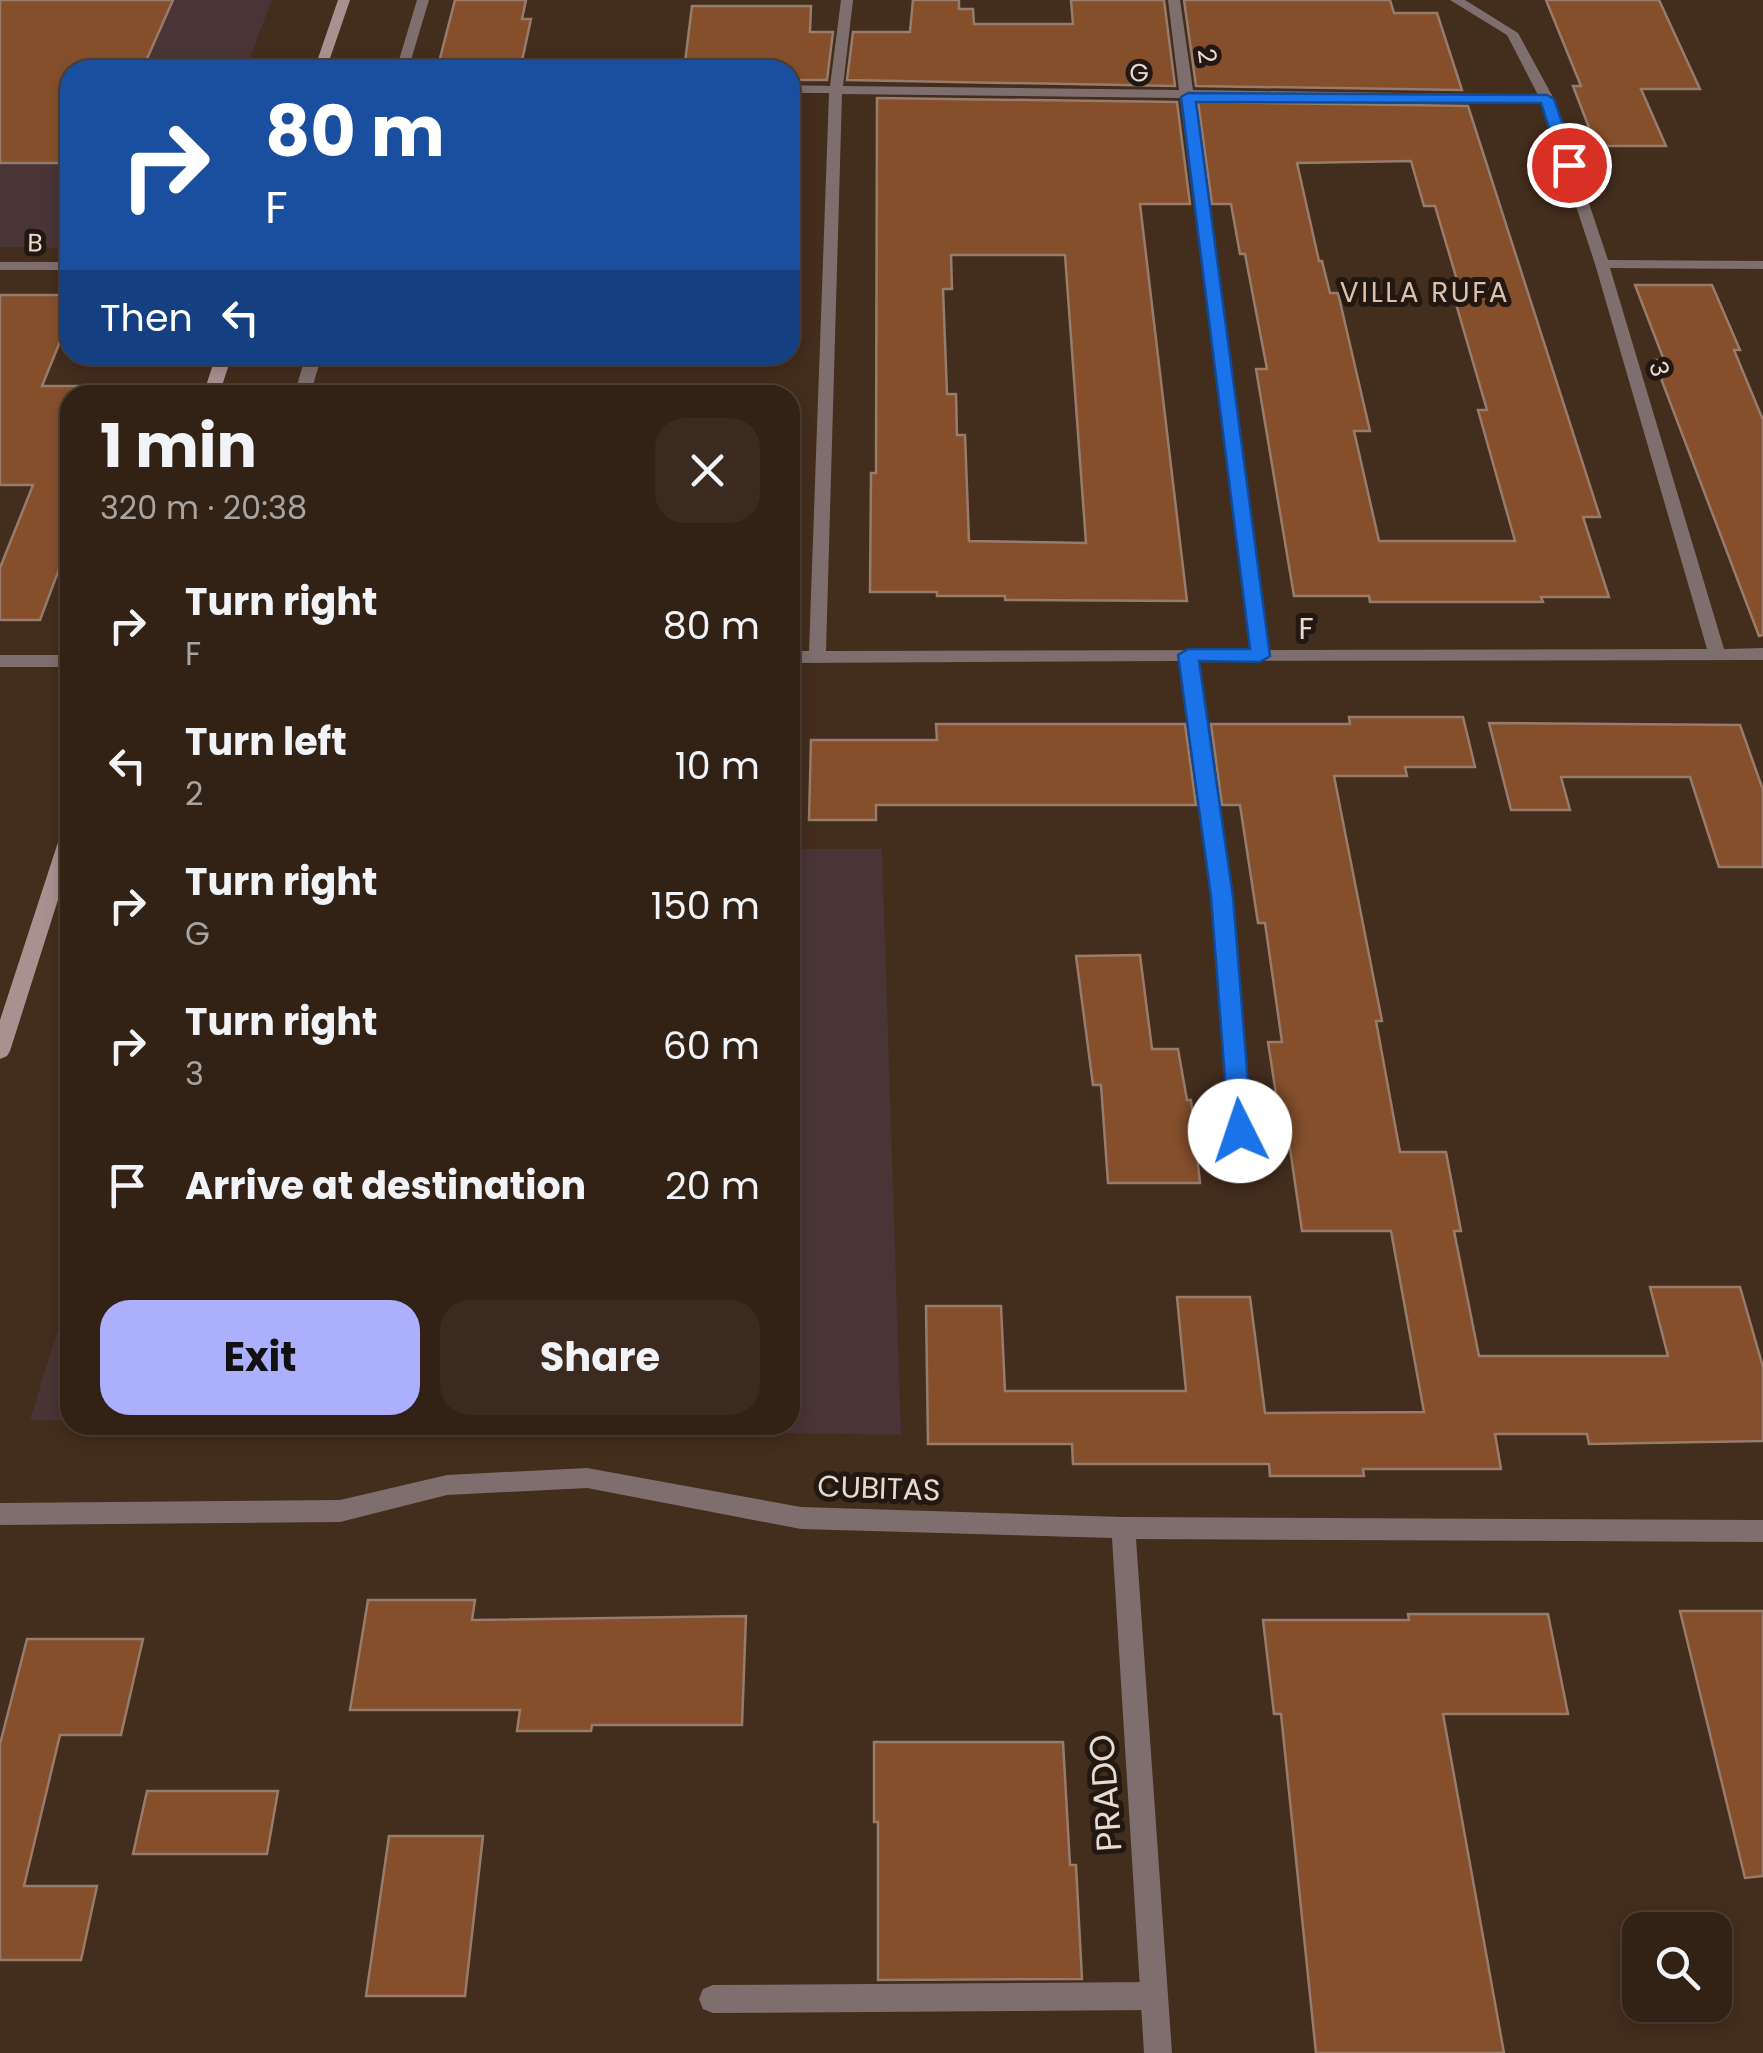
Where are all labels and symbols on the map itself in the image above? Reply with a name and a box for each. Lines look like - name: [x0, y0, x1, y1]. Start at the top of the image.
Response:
- street label: 2: [1189, 46, 1225, 66]
- street label: G: [1129, 55, 1149, 91]
- pin: [1527, 123, 1612, 208]
- street label: B: [27, 225, 43, 261]
- district label: VILLA RUFA: [1340, 273, 1510, 312]
- street label: 3: [1640, 357, 1678, 381]
- street label: F: [1298, 607, 1314, 650]
- position arrow: [1188, 1079, 1292, 1183]
- street label: CUBITAS: [817, 1464, 941, 1512]
- street label: PRADO: [1076, 1733, 1134, 1853]

